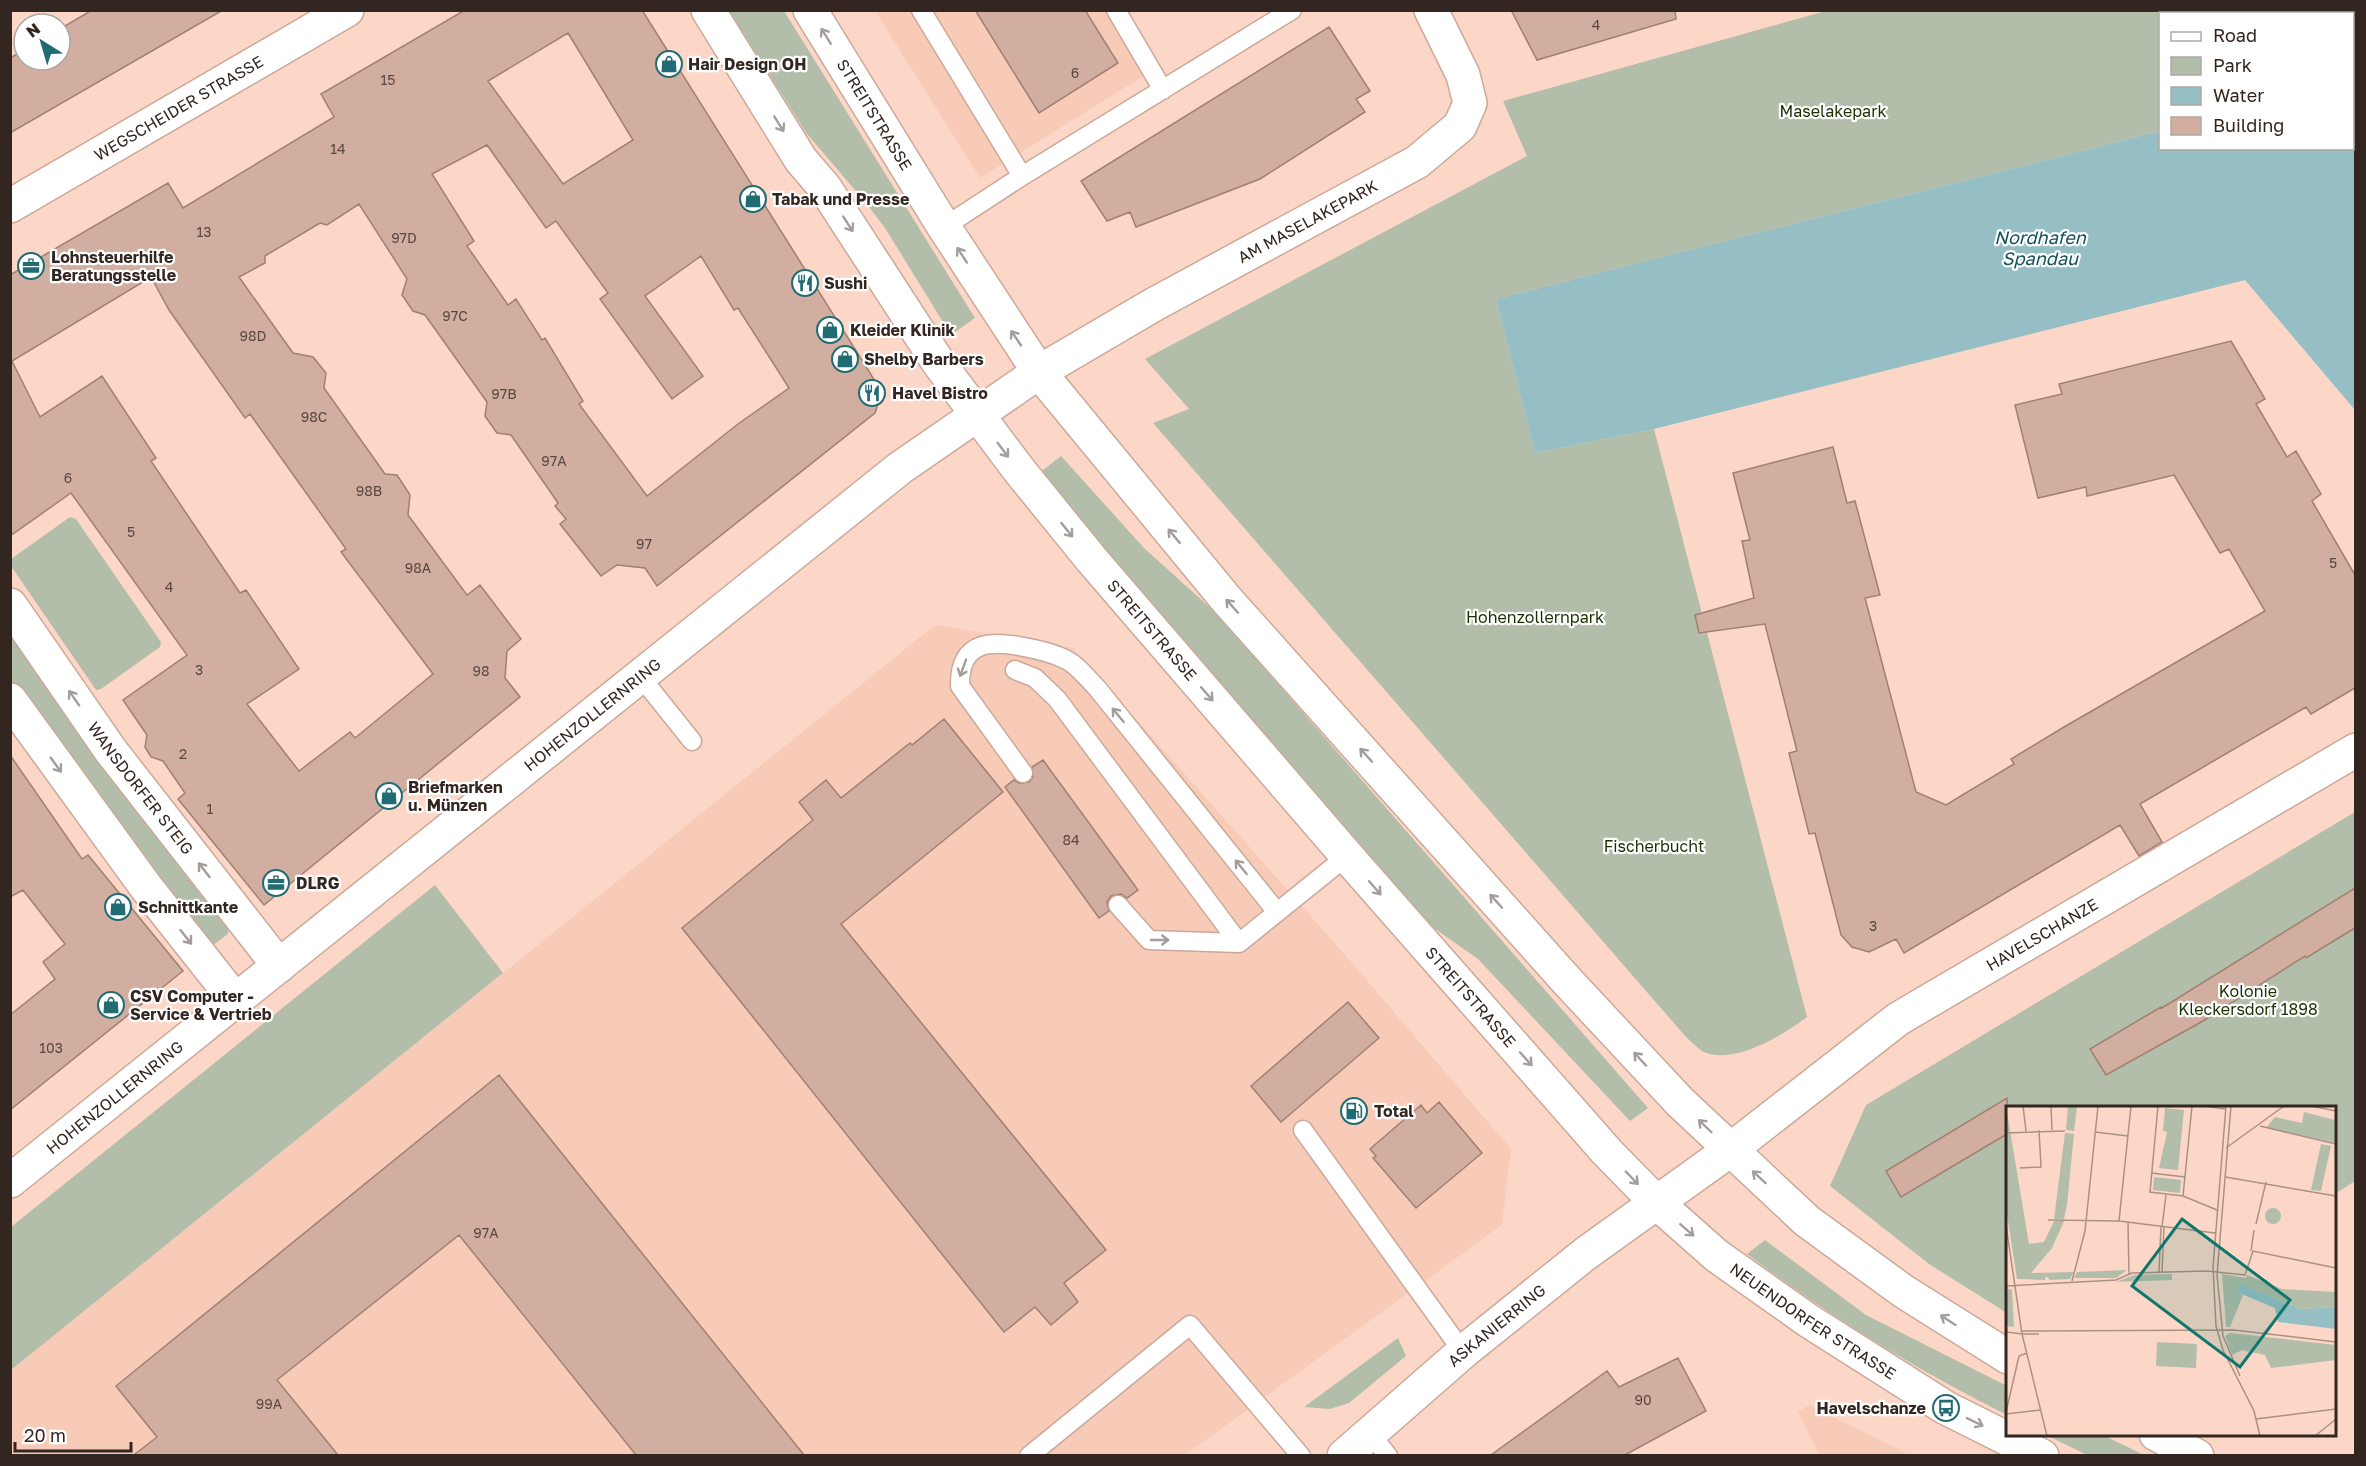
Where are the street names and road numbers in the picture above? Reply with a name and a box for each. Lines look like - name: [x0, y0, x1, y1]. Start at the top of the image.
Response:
- street label: WEGSCHEIDER STRASSE: [91, 51, 267, 165]
- street label: STREITSTRASSE: [833, 55, 917, 174]
- street label: AM MASELAKEPARK: [1234, 175, 1381, 267]
- street label: STREITSTRASSE: [1103, 575, 1201, 685]
- street label: HOHENZOLLERNRING: [520, 654, 665, 775]
- street label: WANSDORFER STEIG: [84, 718, 198, 858]
- street label: HAVELSCHANZE: [1982, 894, 2102, 975]
- street label: STREITSTRASSE: [1421, 943, 1520, 1051]
- street label: HOHENZOLLERNRING: [42, 1036, 187, 1158]
- street label: NEUENDORFER STRASSE: [1726, 1258, 1900, 1384]
- street label: ASKANIERRING: [1444, 1280, 1550, 1371]

